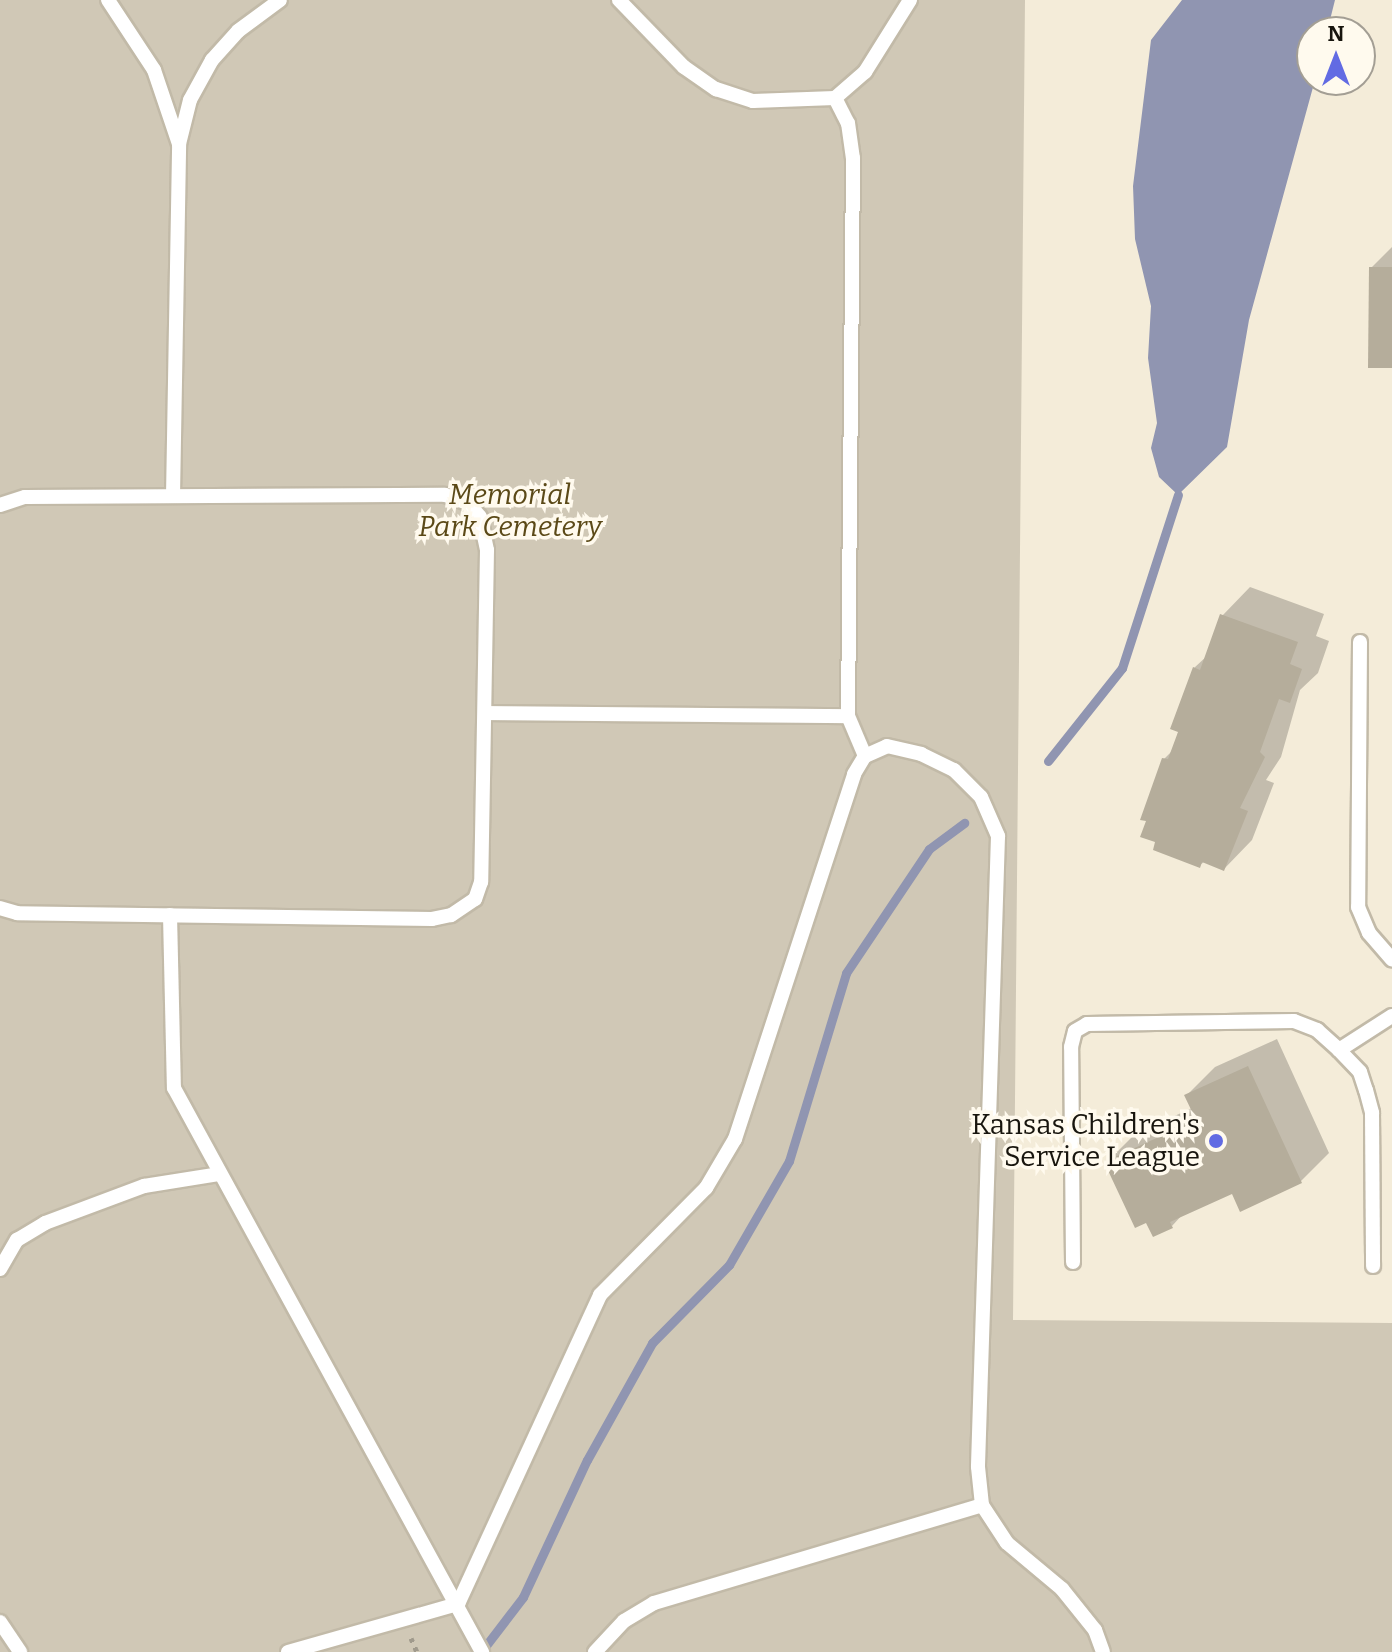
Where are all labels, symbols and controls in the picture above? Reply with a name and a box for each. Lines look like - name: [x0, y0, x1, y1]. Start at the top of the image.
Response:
- north arrow: [1296, 16, 1376, 96]
- text: N: [1328, 20, 1344, 47]
- park label: Memorial Park Cemetery: [418, 478, 602, 544]
- place label: Kansas Children's Service League: [971, 1108, 1200, 1174]
- marker: Kansas Children's Service League: [1207, 1132, 1225, 1150]

